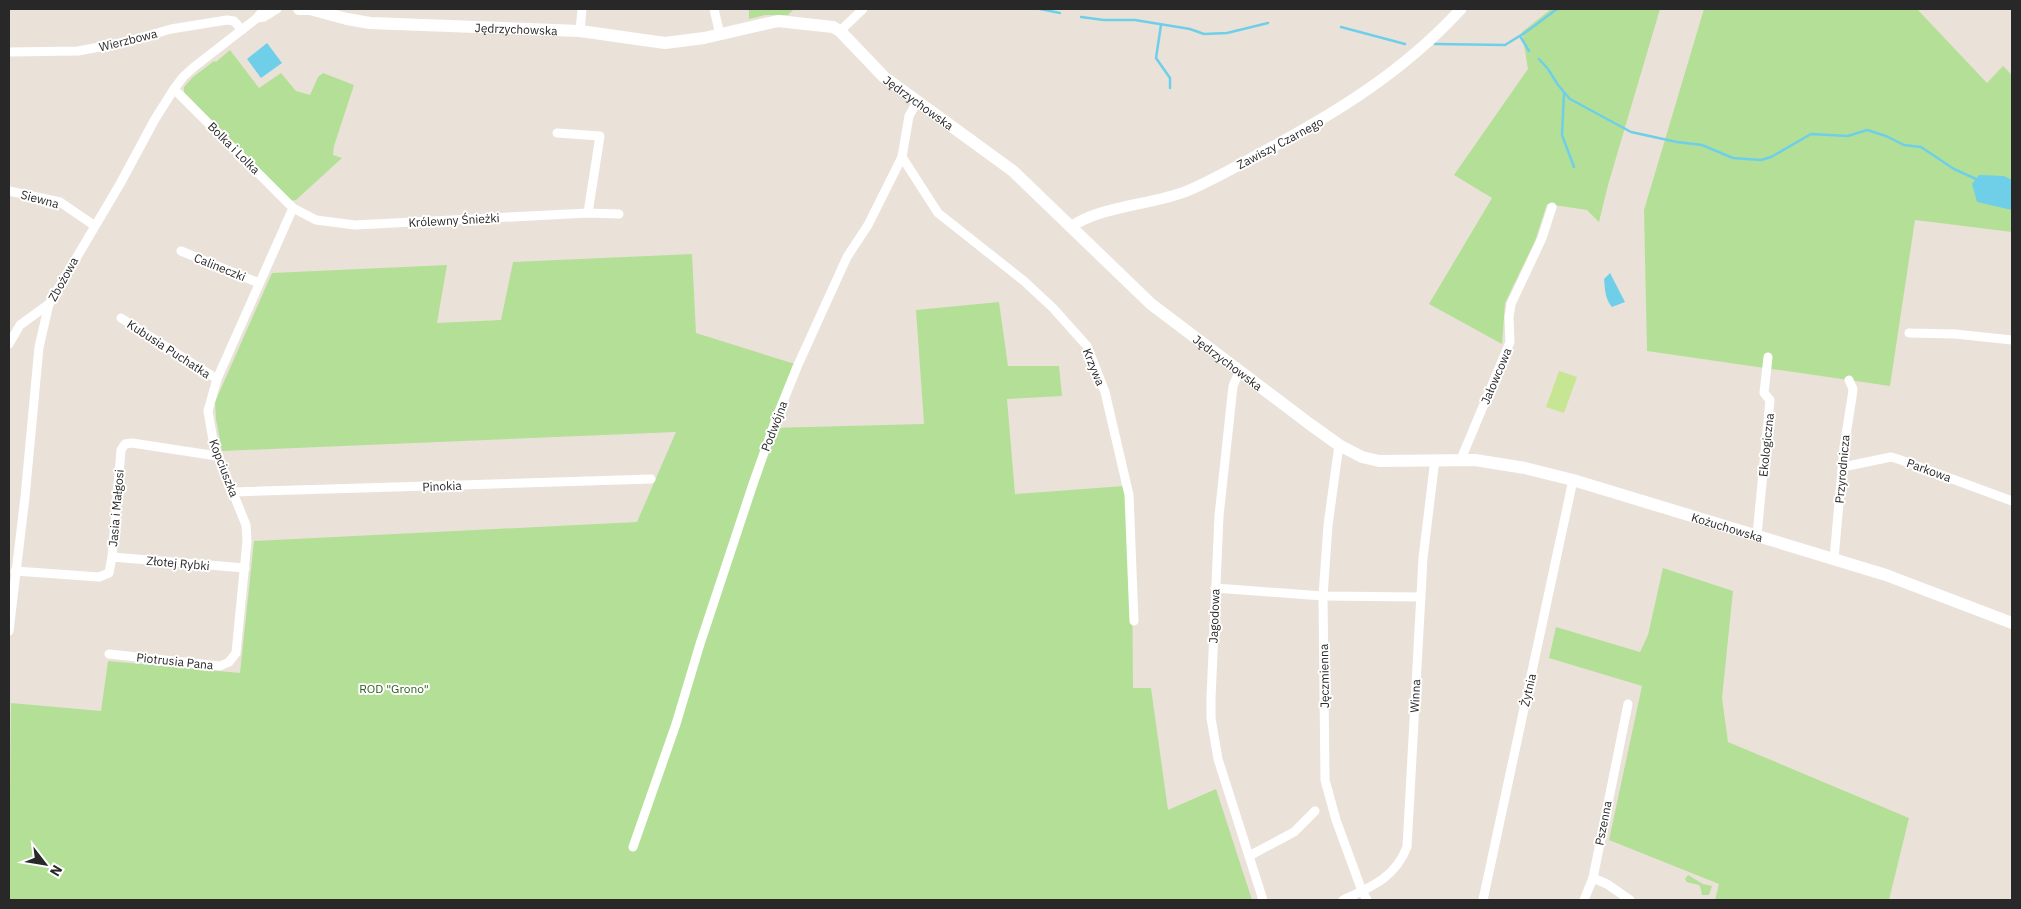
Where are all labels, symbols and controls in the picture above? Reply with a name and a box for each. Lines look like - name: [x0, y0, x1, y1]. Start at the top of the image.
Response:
- street label: Jędrzychowska: [475, 19, 559, 38]
- street label: Wierzbowa: [97, 25, 159, 54]
- street label: Jędrzychowska: [881, 72, 957, 133]
- street label: Zawiszy Czarnego: [1234, 114, 1326, 172]
- street label: Bolka i Lolka: [205, 119, 264, 178]
- street label: Siewna: [19, 187, 61, 211]
- street label: Królewny Śnieżki: [408, 210, 500, 230]
- street label: Calineczki: [192, 250, 248, 284]
- street label: Zbożowa: [45, 254, 82, 304]
- street label: Kubusia Puchatka: [124, 316, 214, 382]
- street label: Jędrzychowska: [1191, 331, 1266, 394]
- street label: Jałowcowa: [1477, 345, 1515, 406]
- street label: Krzywa: [1080, 346, 1108, 388]
- street label: Podwójna: [758, 398, 791, 453]
- street label: Ekologiczna: [1755, 412, 1777, 478]
- street label: Przyrodnicza: [1832, 433, 1853, 504]
- street label: Kopciuszka: [206, 437, 242, 500]
- street label: Parkowa: [1905, 455, 1954, 485]
- street label: Jasia i Małgosi: [105, 469, 127, 547]
- street label: Pinokia: [422, 478, 463, 494]
- street label: Kożuchowska: [1690, 509, 1765, 545]
- street label: Złotej Rybki: [146, 553, 210, 573]
- street label: Jagodowa: [1206, 588, 1222, 644]
- street label: Jęczmienna: [1316, 643, 1332, 708]
- street label: Piotrusia Pana: [136, 650, 215, 673]
- street label: Żytnia: [1517, 672, 1539, 708]
- street label: Winna: [1407, 678, 1423, 713]
- park label: ROD "Grono": [359, 681, 429, 696]
- street label: Pszenna: [1591, 799, 1615, 846]
- north arrow: [20, 839, 70, 889]
- text: N: [46, 862, 66, 880]

